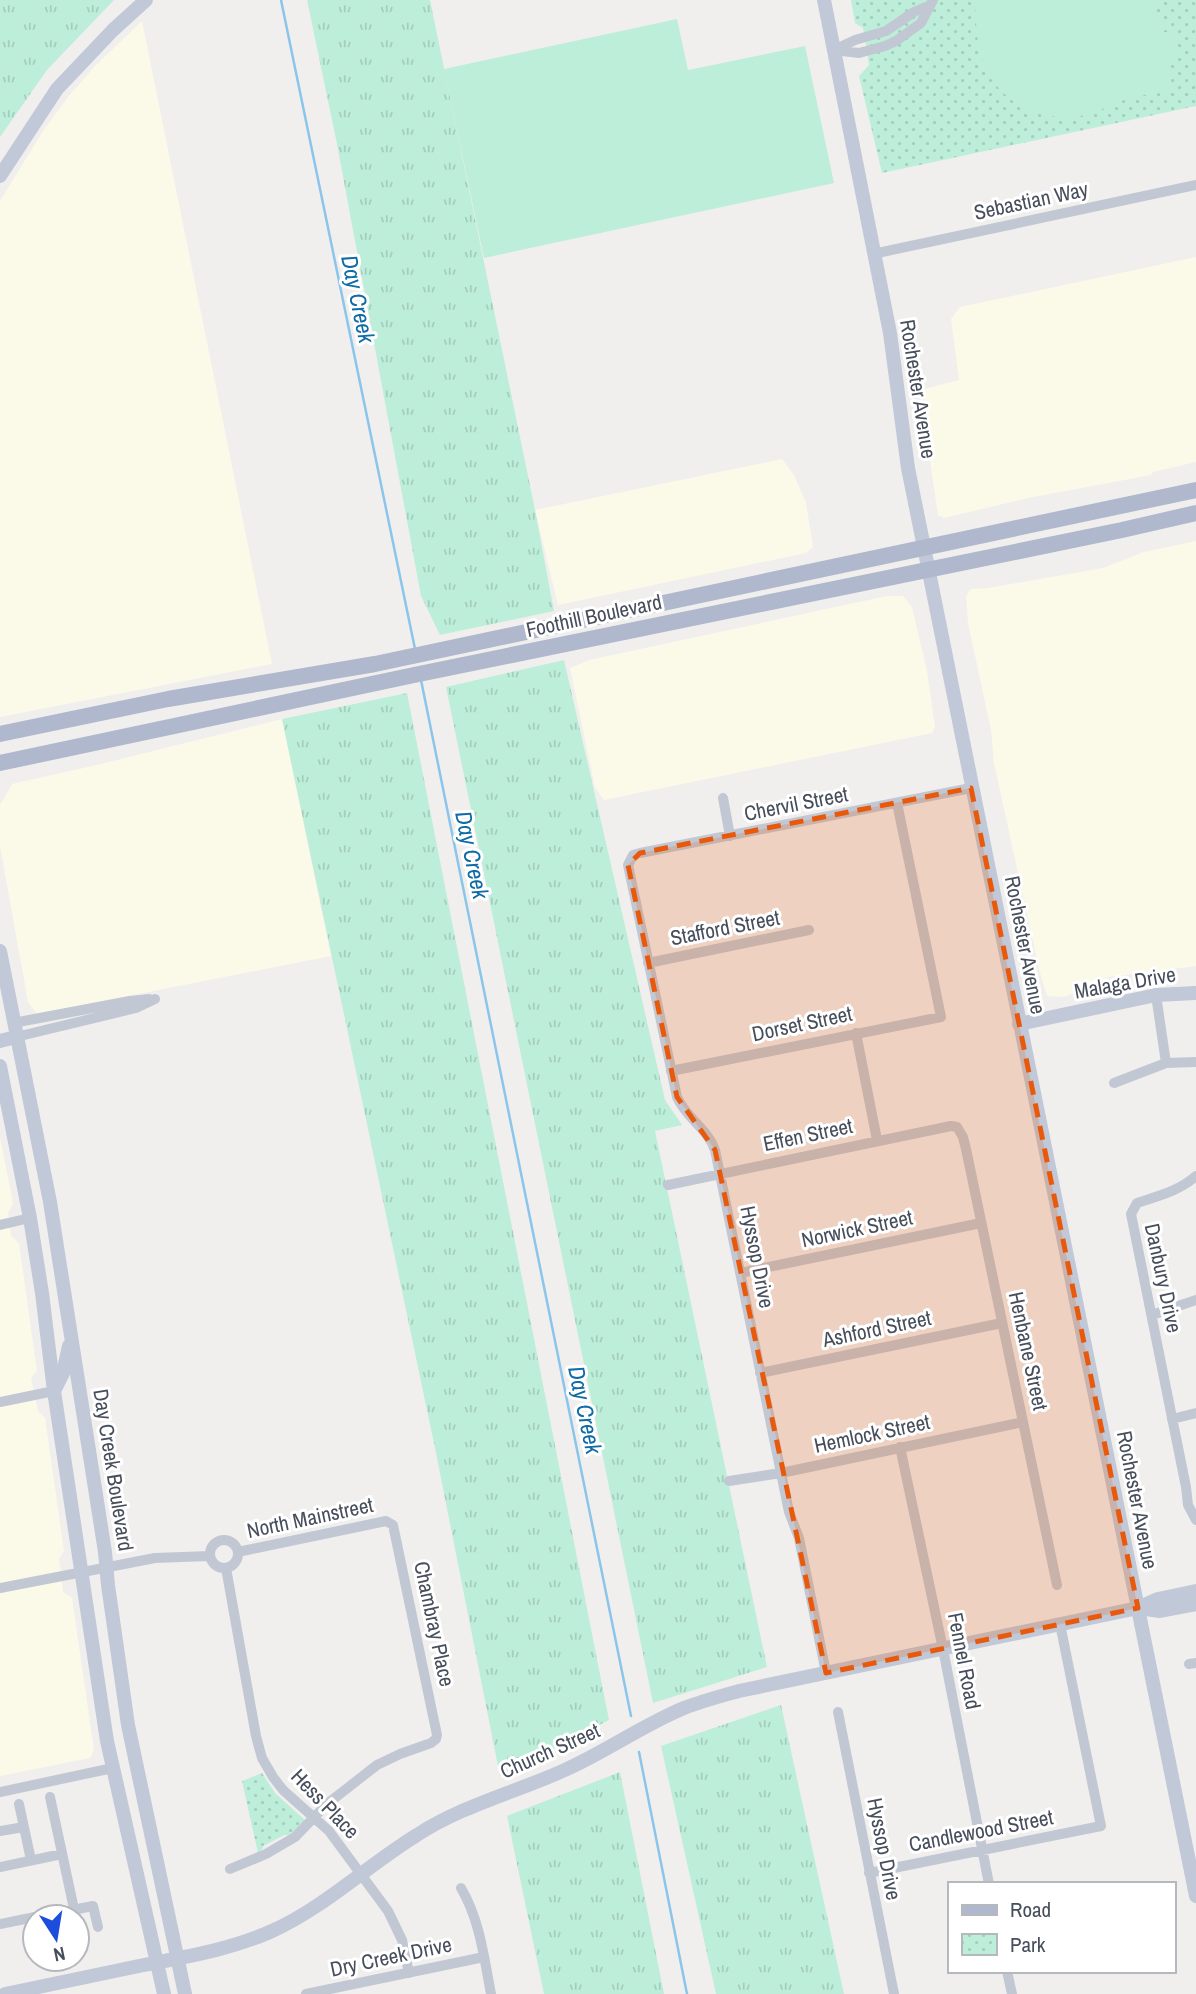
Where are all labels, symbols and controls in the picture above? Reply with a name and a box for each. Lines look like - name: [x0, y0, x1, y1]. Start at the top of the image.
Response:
- street label: Sebastian Way: [971, 174, 1091, 227]
- water label: Day Creek: [334, 252, 383, 347]
- street label: Rochester Avenue: [893, 317, 944, 461]
- street label: Foothill Boulevard: [523, 587, 664, 644]
- street label: Chervil Street: [741, 779, 851, 828]
- water label: Day Creek: [448, 808, 497, 903]
- street label: Rochester Avenue: [998, 873, 1053, 1017]
- street label: Stafford Street: [668, 903, 782, 952]
- street label: Malaga Drive: [1072, 959, 1178, 1006]
- street label: Dorset Street: [749, 999, 855, 1048]
- street label: Effen Street: [761, 1111, 855, 1158]
- street label: Hyssop Drive: [733, 1203, 782, 1310]
- street label: Norwick Street: [799, 1203, 915, 1254]
- street label: Danbury Drive: [1138, 1221, 1189, 1335]
- street label: Henbane Street: [1002, 1289, 1055, 1413]
- street label: Ashford Street: [819, 1303, 934, 1354]
- water label: Day Creek: [561, 1363, 610, 1458]
- street label: Day Creek Boulevard: [86, 1387, 141, 1553]
- street label: Hemlock Street: [811, 1407, 933, 1460]
- street label: Rochester Avenue: [1110, 1428, 1165, 1572]
- street label: North Mainstreet: [244, 1490, 376, 1545]
- street label: Chambray Place: [407, 1559, 462, 1689]
- street label: Fennel Road: [941, 1610, 988, 1712]
- street label: Church Street: [495, 1716, 604, 1785]
- street label: Hess Place: [285, 1762, 366, 1845]
- street label: Hyssop Drive: [860, 1795, 909, 1902]
- street label: Candlewood Street: [906, 1802, 1056, 1859]
- legend: [948, 1882, 1175, 1973]
- text: Road: [1010, 1895, 1051, 1924]
- north arrow: [21, 1903, 91, 1973]
- street label: Dry Creek Drive: [328, 1929, 454, 1984]
- text: Park: [1010, 1930, 1046, 1959]
- text: N: [51, 1941, 68, 1969]

